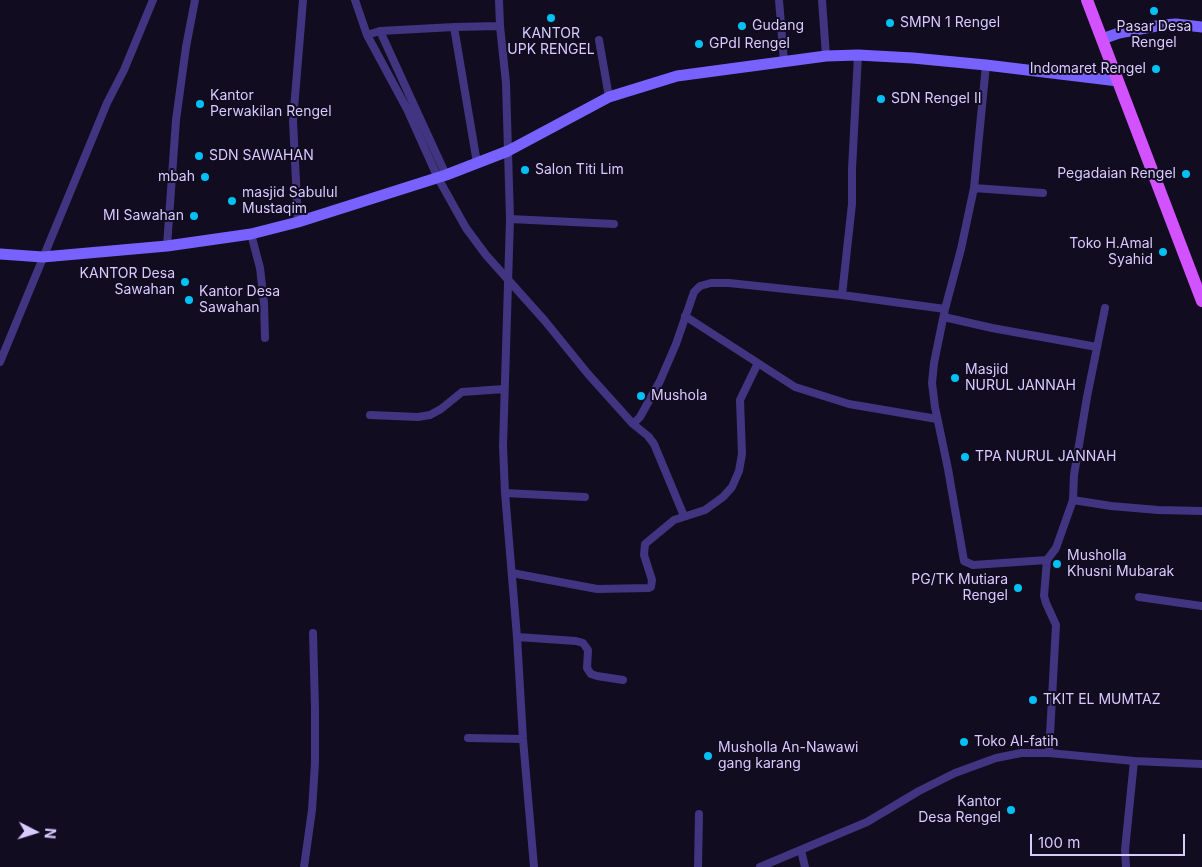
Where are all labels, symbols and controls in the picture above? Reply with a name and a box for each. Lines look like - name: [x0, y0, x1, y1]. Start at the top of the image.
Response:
- marker: Pasar Desa Rengel: [1148, 5, 1160, 17]
- marker: KANTOR UPK RENGEL: [545, 12, 557, 24]
- place label: SMPN 1 Rengel: [900, 15, 1000, 31]
- marker: SMPN 1 Rengel: [884, 17, 896, 29]
- place label: Gudang: [752, 18, 804, 34]
- place label: Pasar Desa Rengel: [1117, 19, 1191, 52]
- marker: Gudang: [736, 20, 748, 32]
- place label: KANTOR UPK RENGEL: [507, 26, 595, 58]
- place label: GPdI Rengel: [709, 36, 790, 52]
- marker: GPdI Rengel: [693, 38, 705, 50]
- place label: Indomaret Rengel: [1030, 61, 1146, 77]
- marker: Indomaret Rengel: [1150, 63, 1162, 75]
- place label: Kantor Perwakilan Rengel: [210, 88, 332, 120]
- place label: SDN Rengel II: [891, 91, 981, 107]
- marker: SDN Rengel II: [875, 93, 887, 105]
- marker: Kantor Perwakilan Rengel: [194, 98, 206, 110]
- place label: SDN SAWAHAN: [209, 148, 314, 164]
- marker: SDN SAWAHAN: [193, 150, 205, 162]
- place label: Salon Titi Lim: [535, 162, 624, 178]
- marker: Salon Titi Lim: [519, 164, 531, 176]
- place label: Pegadaian Rengel: [1057, 166, 1176, 182]
- marker: Pegadaian Rengel: [1180, 168, 1192, 180]
- place label: mbah: [158, 169, 195, 185]
- marker: mbah: [199, 171, 211, 183]
- place label: masjid Sabulul Mustaqim: [242, 185, 338, 218]
- marker: masjid Sabulul Mustaqim: [226, 195, 238, 207]
- place label: MI Sawahan: [103, 208, 184, 224]
- marker: MI Sawahan: [188, 210, 200, 222]
- place label: Toko H.Amal Syahid: [1069, 236, 1153, 268]
- marker: Toko H.Amal Syahid: [1157, 246, 1169, 258]
- place label: KANTOR Desa Sawahan: [80, 266, 175, 298]
- marker: KANTOR Desa Sawahan: [179, 276, 191, 288]
- place label: Kantor Desa Sawahan: [199, 284, 280, 316]
- marker: Kantor Desa Sawahan: [183, 294, 195, 306]
- place label: Masjid NURUL JANNAH: [965, 362, 1076, 394]
- marker: Masjid NURUL JANNAH: [949, 372, 961, 384]
- place label: Mushola: [651, 388, 707, 404]
- marker: Mushola: [635, 390, 647, 402]
- place label: TPA NURUL JANNAH: [975, 449, 1116, 465]
- marker: TPA NURUL JANNAH: [959, 451, 971, 463]
- place label: Musholla Khusni Mubarak: [1067, 548, 1174, 580]
- marker: Musholla Khusni Mubarak: [1051, 558, 1063, 570]
- place label: PG/TK Mutiara Rengel: [911, 572, 1008, 604]
- marker: PG/TK Mutiara Rengel: [1012, 582, 1024, 594]
- place label: TKIT EL MUMTAZ: [1043, 692, 1160, 708]
- marker: TKIT EL MUMTAZ: [1027, 694, 1039, 706]
- place label: Toko Al-fatih: [974, 734, 1059, 750]
- marker: Toko Al-fatih: [958, 736, 970, 748]
- place label: Musholla An-Nawawi gang karang: [718, 740, 859, 772]
- marker: Musholla An-Nawawi gang karang: [702, 750, 714, 762]
- place label: Kantor Desa Rengel: [918, 794, 1001, 826]
- marker: Kantor Desa Rengel: [1005, 804, 1017, 816]
- north arrow: [10, 807, 60, 857]
- scale bar: [1032, 824, 1187, 856]
- text: N: [42, 827, 59, 839]
- text: 100 m: [1038, 833, 1080, 852]

